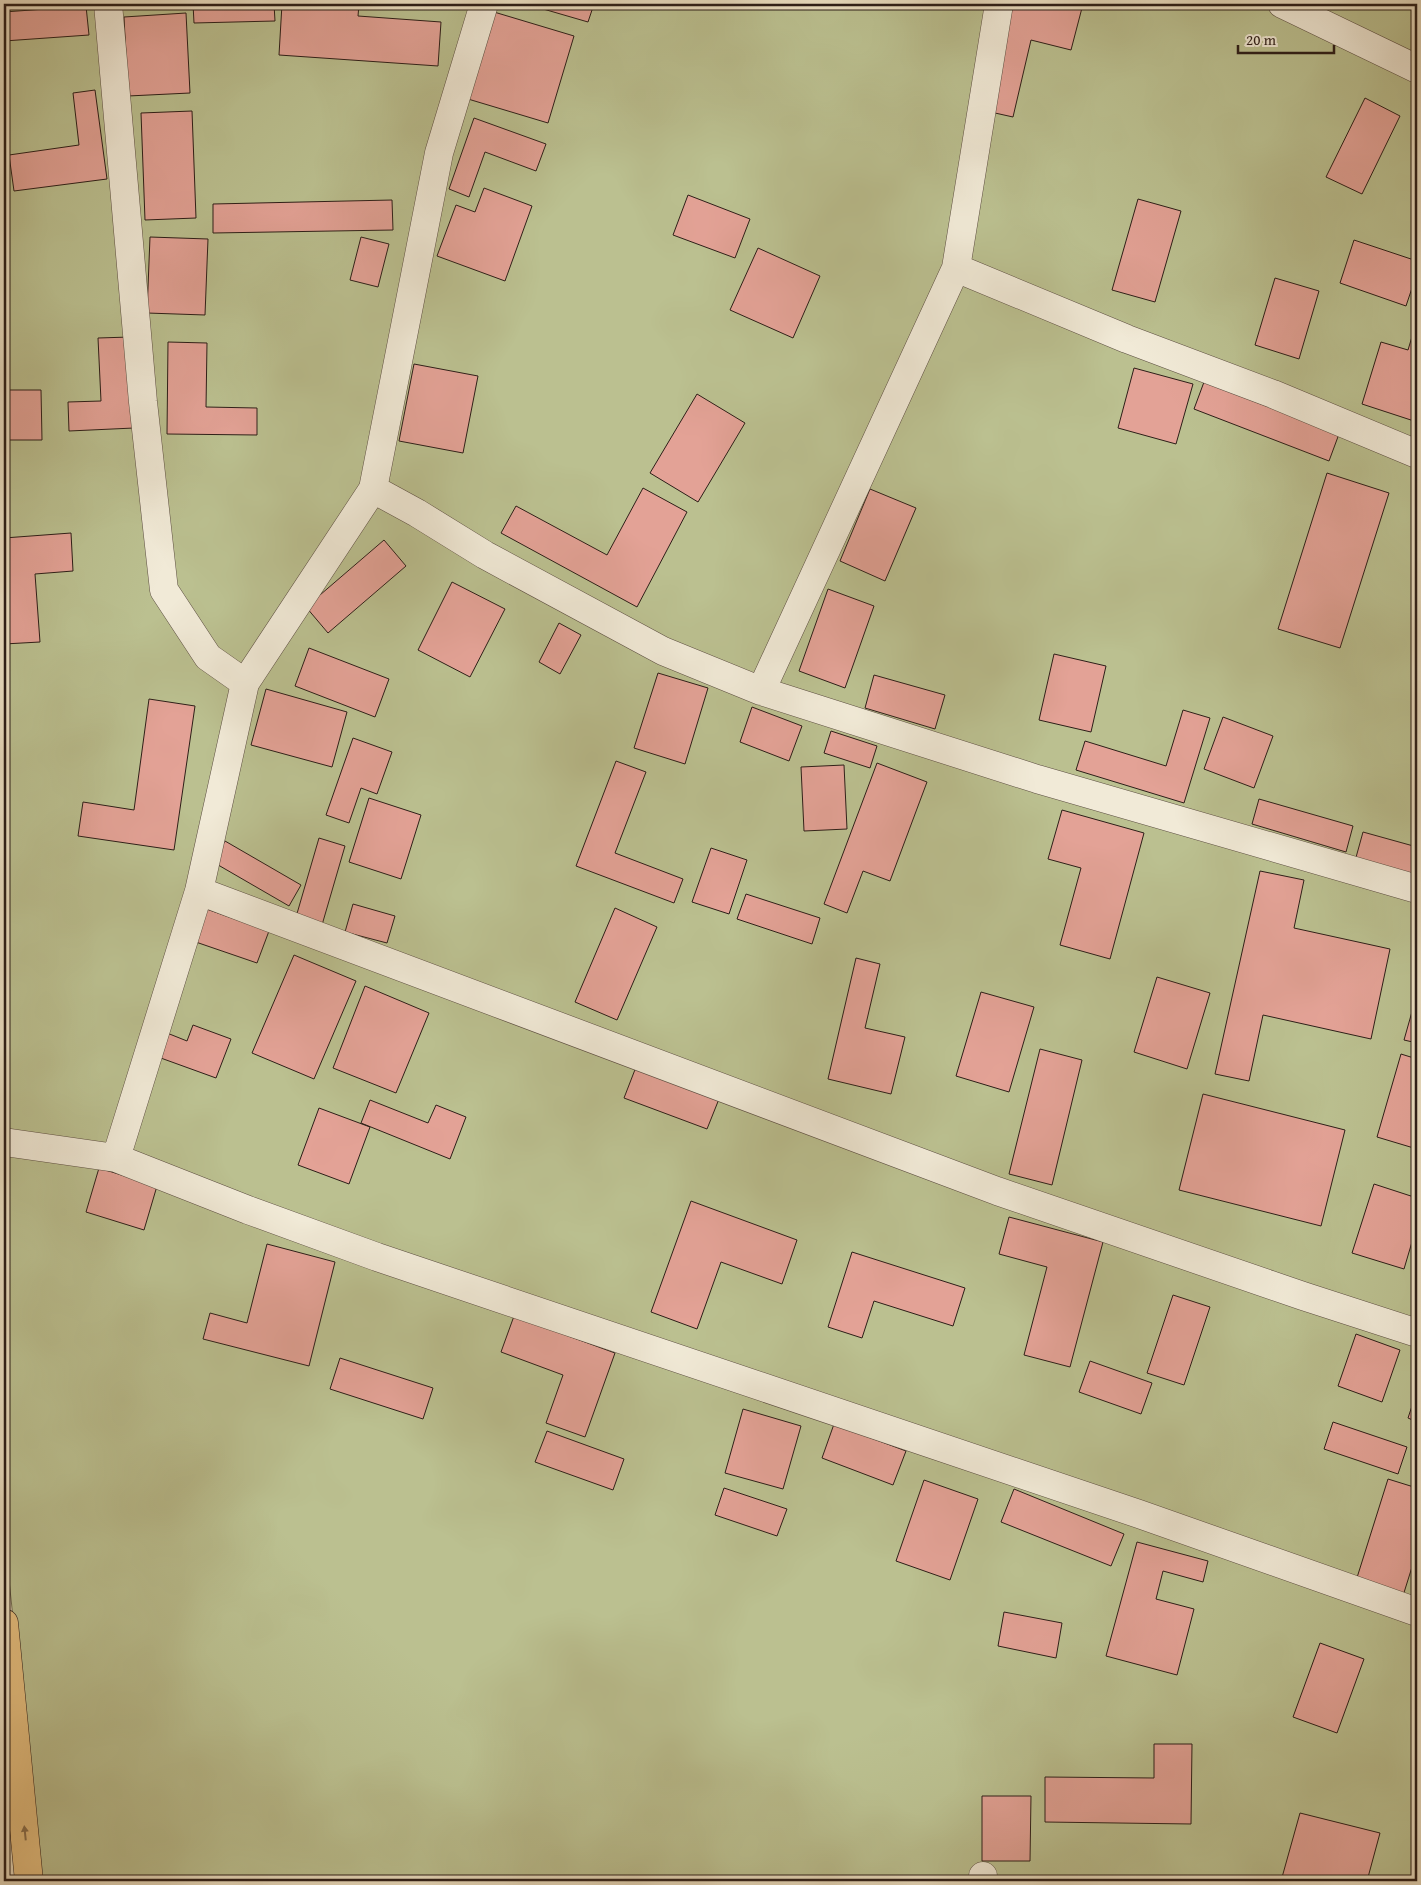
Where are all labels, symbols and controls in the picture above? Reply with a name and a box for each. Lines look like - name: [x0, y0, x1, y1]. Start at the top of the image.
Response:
- scale bar: [1238, 22, 1335, 54]
- text: 20 m: [1246, 29, 1277, 50]
- one-way arrow: [20, 1824, 28, 1840]

